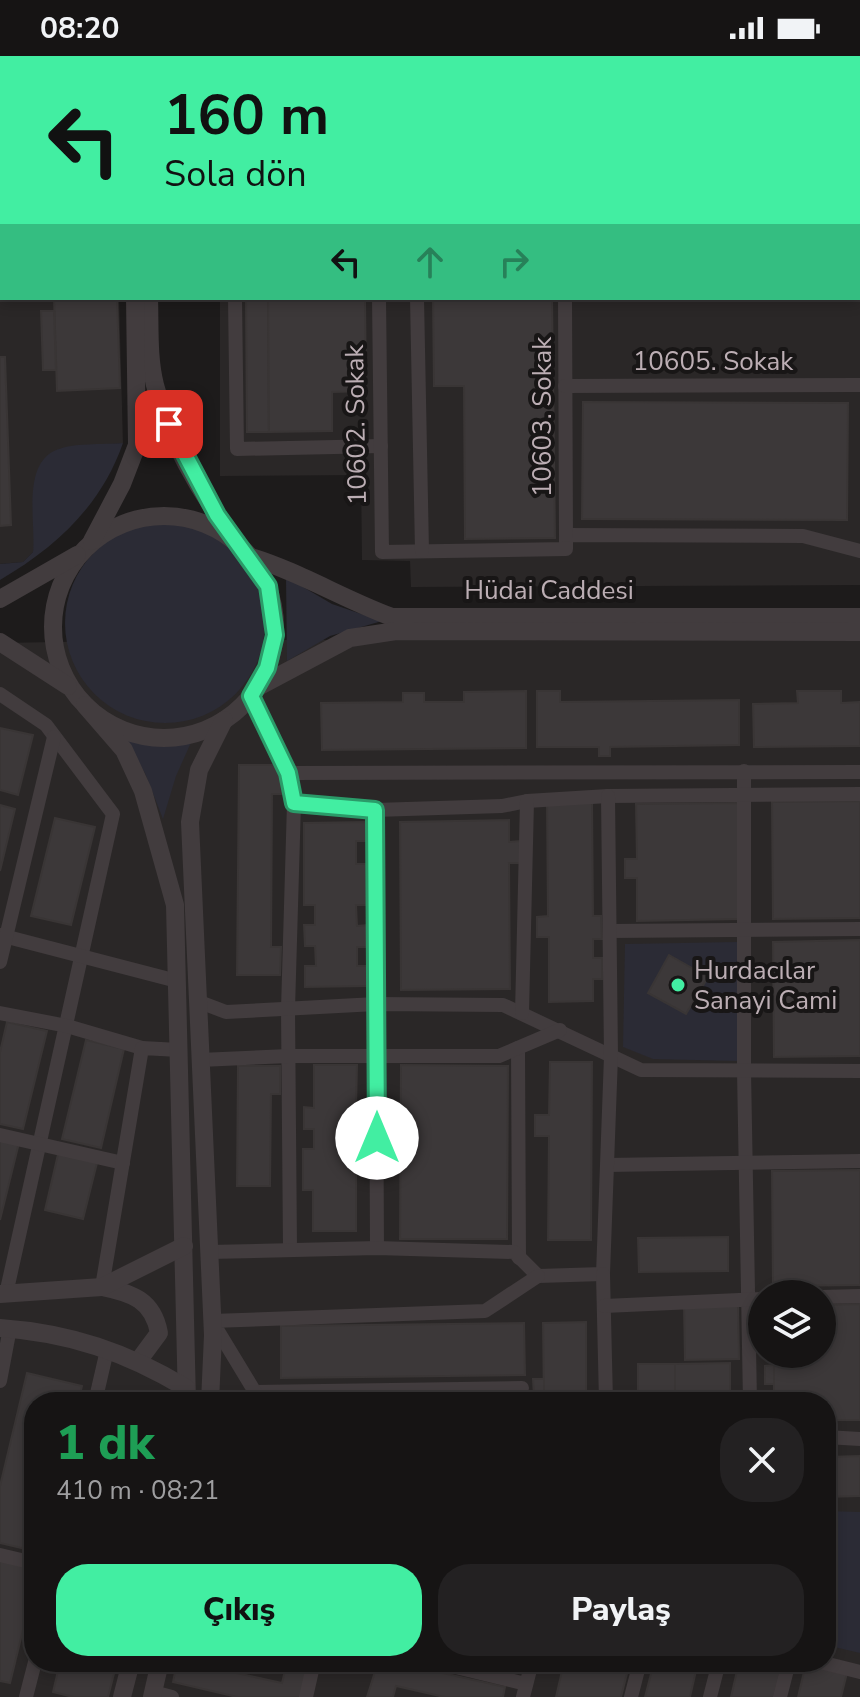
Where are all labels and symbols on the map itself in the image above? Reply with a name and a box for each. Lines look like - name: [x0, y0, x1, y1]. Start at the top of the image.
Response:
- street label: 10603. Sokak: [525, 336, 560, 497]
- street label: 10602. Sokak: [337, 343, 375, 506]
- street label: 10605. Sokak: [633, 344, 794, 379]
- pin: [135, 390, 203, 458]
- street label: Hüdai Caddesi: [464, 573, 634, 608]
- place label: Hurdacılar Sanayi Cami: [694, 953, 837, 1018]
- marker: Hurdacılar Sanayi Cami: [669, 976, 687, 994]
- position arrow: [335, 1096, 419, 1180]

